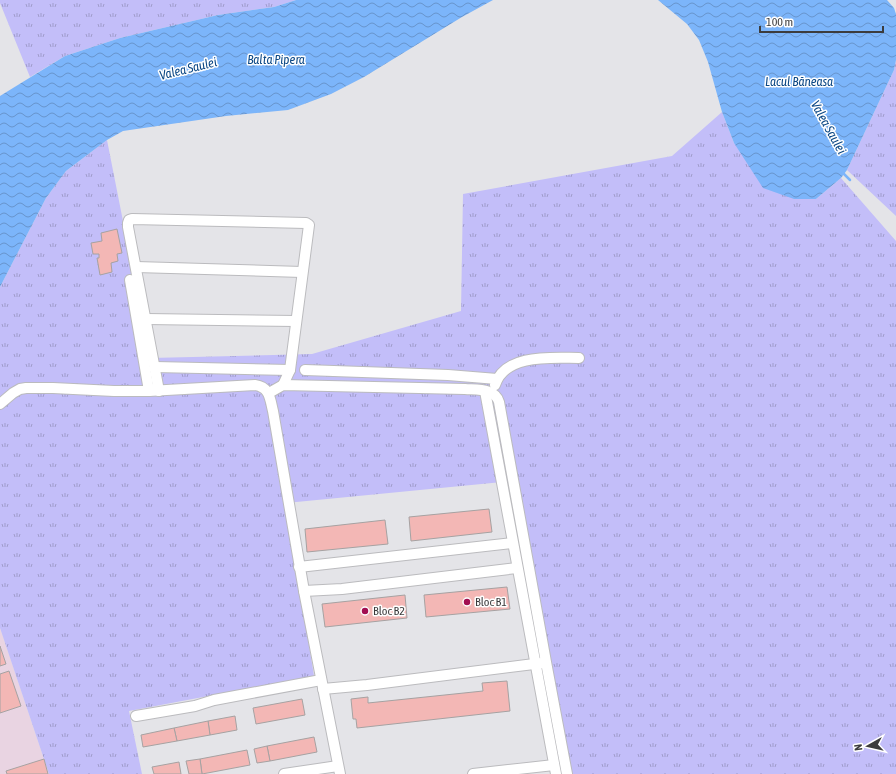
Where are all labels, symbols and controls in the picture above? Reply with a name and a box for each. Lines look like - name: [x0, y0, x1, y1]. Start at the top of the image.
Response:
- scale bar: [760, 8, 883, 34]
- text: 100 m: [766, 15, 793, 29]
- water label: Balta Pipera: [247, 52, 305, 67]
- water label: Valea Saulei: [158, 54, 218, 83]
- water label: Lacul Băneasa: [765, 74, 833, 89]
- water label: Valea Saulei: [808, 98, 849, 157]
- place label: Bloc B1: [475, 595, 507, 609]
- marker: Bloc B1: [462, 597, 472, 607]
- place label: Bloc B2: [373, 604, 405, 618]
- marker: Bloc B2: [360, 606, 370, 616]
- north arrow: [848, 726, 888, 766]
- text: N: [852, 743, 864, 751]

